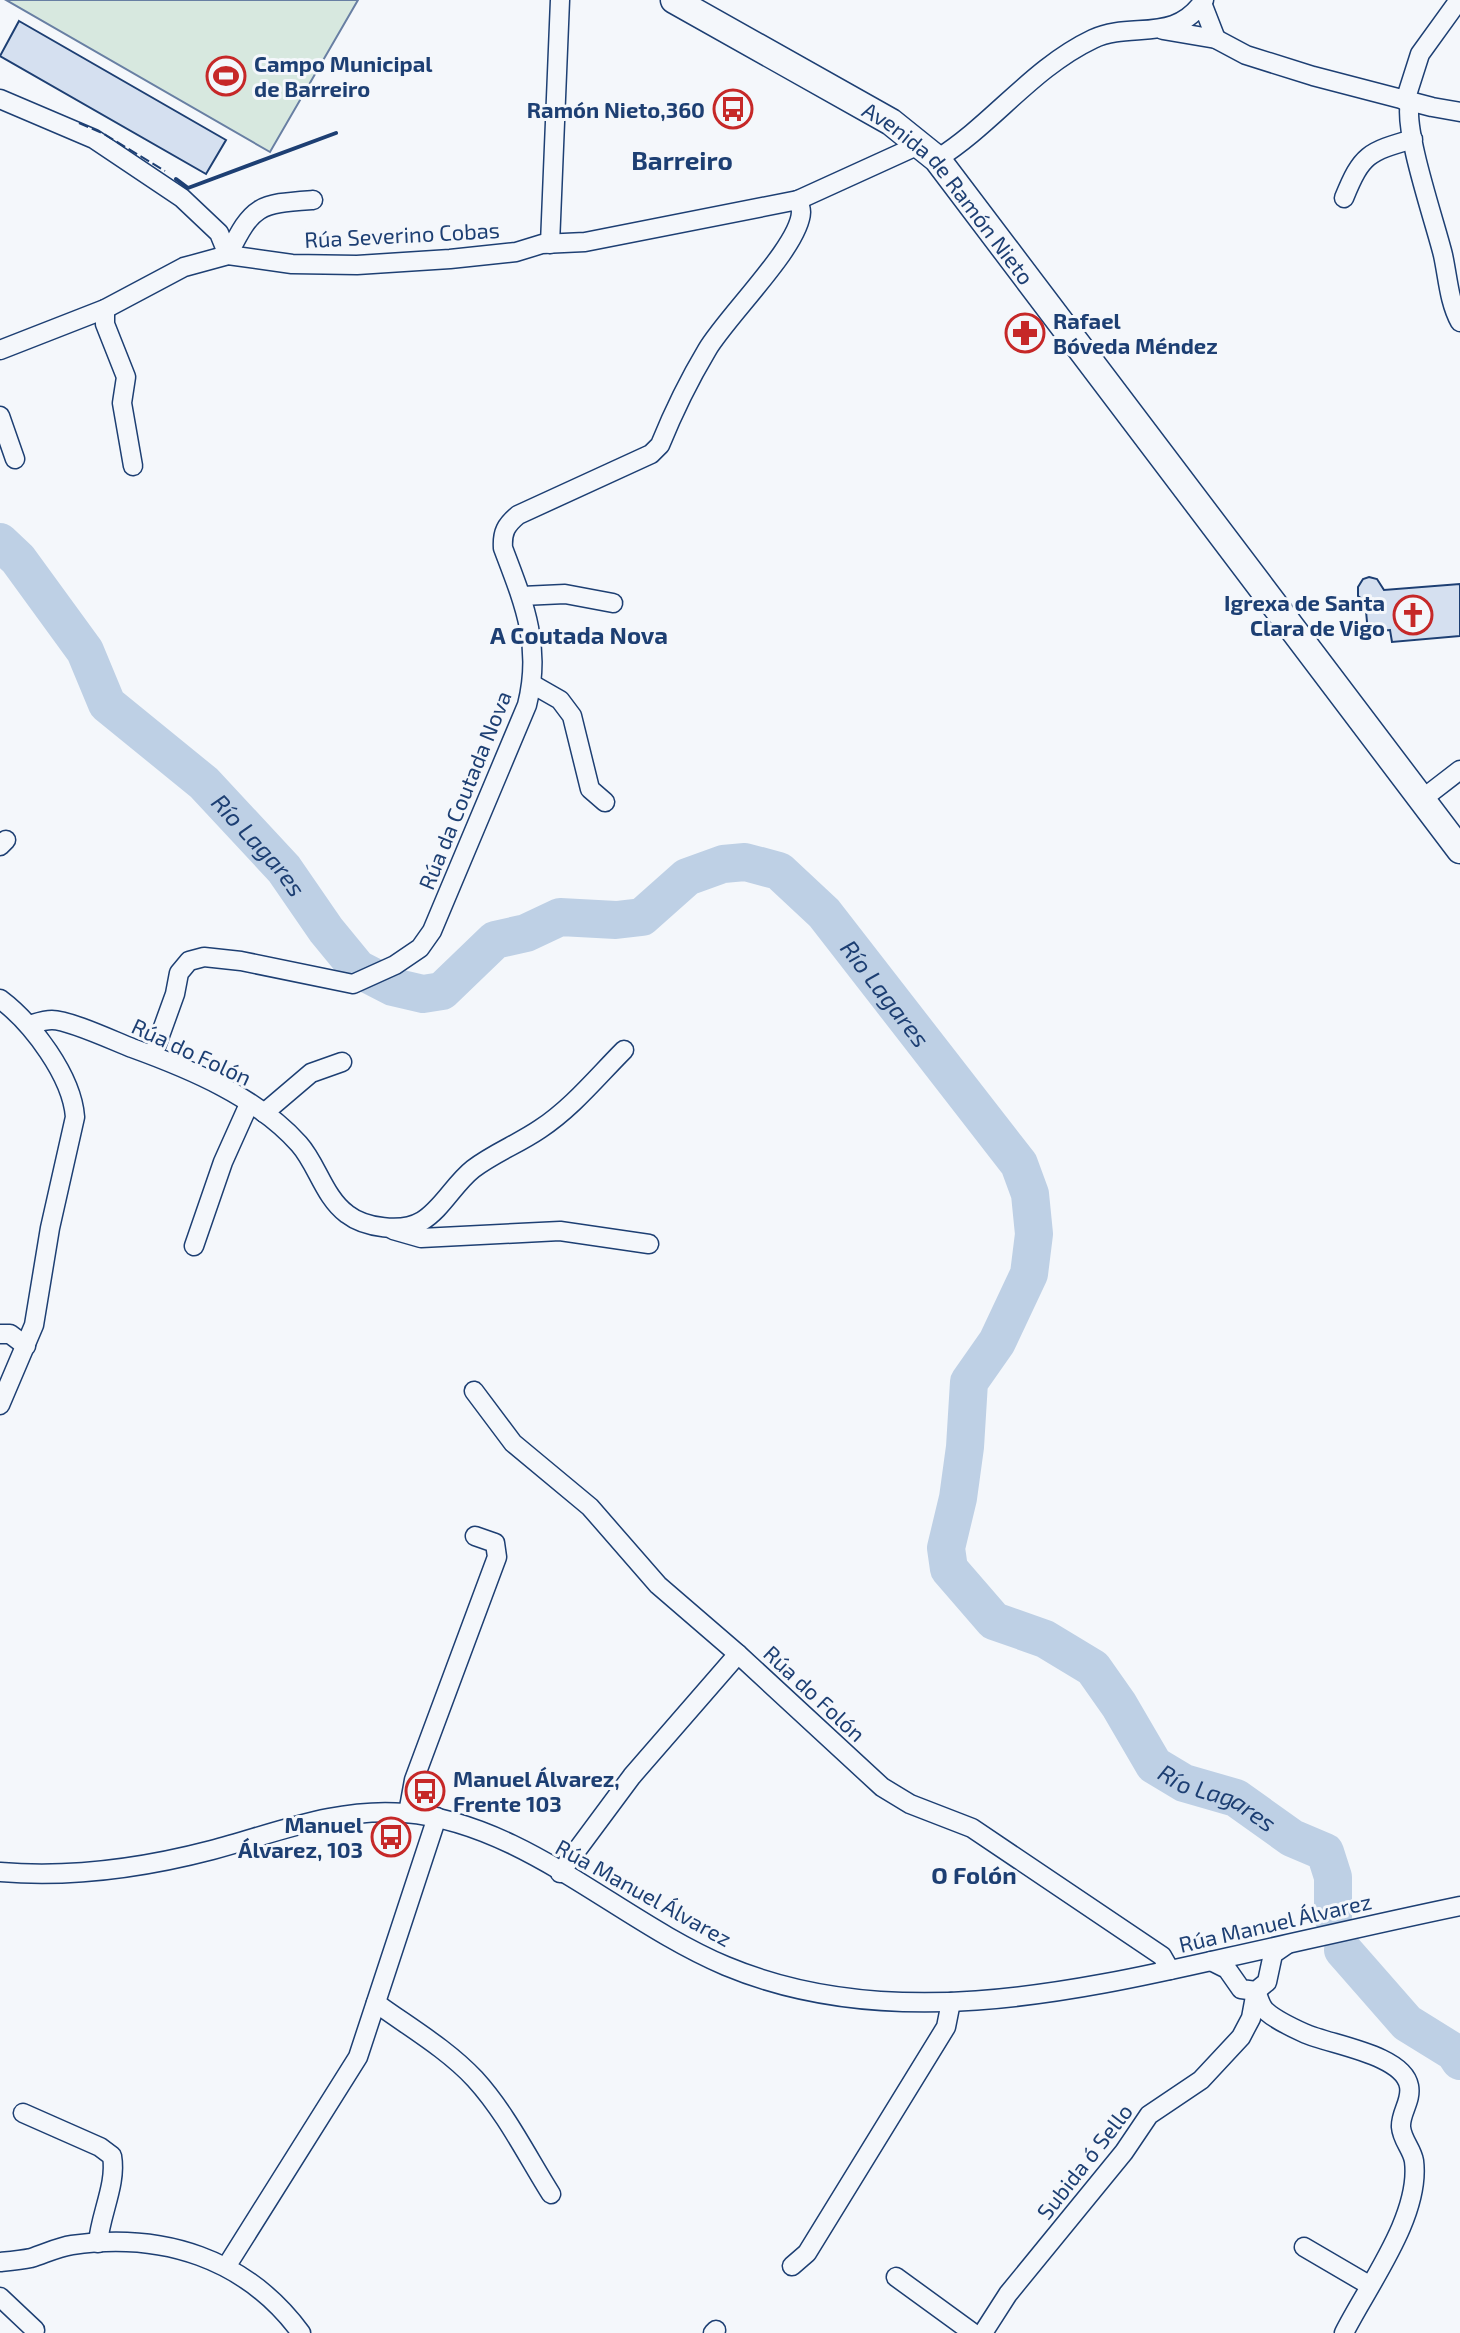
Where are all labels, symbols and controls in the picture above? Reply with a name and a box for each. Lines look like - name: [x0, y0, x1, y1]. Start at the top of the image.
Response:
- place label: Campo Municipal de Barreiro: [254, 50, 433, 101]
- sports icon: Campo Municipal de Barreiro: [205, 55, 247, 97]
- bus stop icon: Ramón Nieto,360: [712, 88, 754, 130]
- place label: Ramón Nieto,360: [527, 96, 705, 122]
- street label: Avenida de Ramón Nieto: [858, 96, 1040, 289]
- district label: Barreiro: [631, 144, 733, 175]
- street label: Rúa Severino Cobas: [304, 216, 500, 252]
- place label: Rafael Bóveda Méndez: [1053, 307, 1218, 358]
- pharmacy icon: Rafael Bóveda Méndez: [1004, 312, 1046, 354]
- place label: Igrexa de Santa Clara de Vigo: [1224, 589, 1385, 640]
- church icon: Igrexa de Santa Clara de Vigo: [1392, 594, 1434, 636]
- district label: A Coutada Nova: [490, 620, 668, 649]
- street label: Rúa da Coutada Nova: [412, 687, 516, 893]
- water label: Río Lagares: [206, 787, 313, 901]
- water label: Río Lagares: [835, 934, 937, 1052]
- street label: Rúa do Folón: [128, 1012, 256, 1090]
- street label: Rúa do Folón: [759, 1640, 871, 1746]
- water label: Río Lagares: [1154, 1757, 1282, 1837]
- place label: Manuel Álvarez, Frente 103: [453, 1765, 620, 1816]
- bus stop icon: Manuel Álvarez, Frente 103: [404, 1770, 446, 1812]
- place label: Manuel Álvarez, 103: [238, 1811, 364, 1862]
- bus stop icon: Manuel Álvarez, 103: [370, 1816, 412, 1858]
- street label: Rúa Manuel Álvarez: [552, 1833, 736, 1951]
- district label: O Folón: [931, 1860, 1017, 1889]
- street label: Rúa Manuel Álvarez: [1176, 1887, 1374, 1957]
- street label: Subida ó Sello: [1031, 2098, 1137, 2224]

